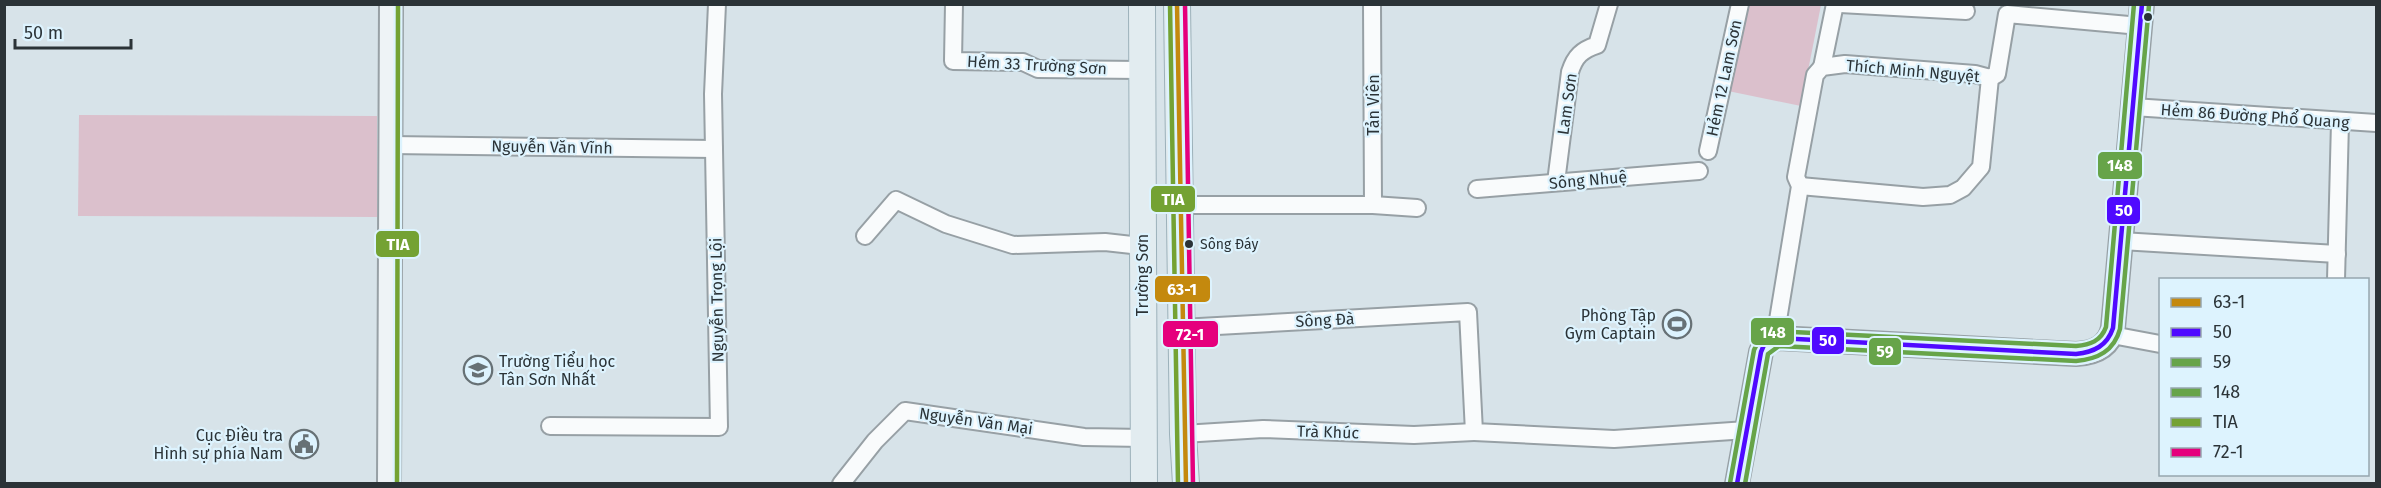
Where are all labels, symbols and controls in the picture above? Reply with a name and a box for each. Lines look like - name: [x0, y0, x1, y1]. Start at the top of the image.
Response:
- unlabelled marker: [2142, 11, 2154, 23]
- scale bar: [15, 12, 130, 50]
- street label: Hẻm 12 Lam Sơn: [1702, 18, 1746, 138]
- text: 50 m: [24, 22, 63, 44]
- street label: Hẻm 33 Trường Sơn: [967, 52, 1107, 78]
- street label: Thích Minh Nguyệt: [1845, 56, 1981, 86]
- street label: Lam Sơn: [1553, 72, 1581, 136]
- street label: Tản Viên: [1364, 74, 1383, 136]
- street label: Hẻm 86 Đường Phổ Quang: [2160, 99, 2351, 132]
- street label: Nguyễn Văn Vĩnh: [491, 136, 613, 158]
- line badge: 148: [2097, 151, 2143, 180]
- text: 148: [2107, 156, 2133, 175]
- street label: Sông Nhuệ: [1548, 167, 1628, 193]
- line badge: TIA: [1150, 185, 1196, 213]
- text: TIA: [1162, 190, 1185, 209]
- line badge: 50: [2106, 196, 2141, 225]
- text: 50: [2115, 201, 2133, 220]
- line badge: TIA: [375, 230, 420, 258]
- street label: Trường Sơn: [1133, 234, 1152, 316]
- text: TIA: [387, 235, 410, 254]
- place label: Sông Đáy: [1200, 236, 1258, 253]
- street label: Nguyễn Trọng Lội: [706, 237, 728, 363]
- marker: Sông Đáy: [1183, 238, 1195, 250]
- line badge: 63-1: [1154, 275, 1211, 303]
- legend: [2159, 278, 2369, 476]
- text: 63-1: [1167, 280, 1197, 299]
- text: 63-1: [2213, 291, 2245, 313]
- place label: Phòng Tập Gym Captain: [1565, 306, 1656, 343]
- sports icon: Phòng Tập Gym Captain: [1661, 308, 1693, 340]
- street label: Sông Đà: [1295, 309, 1355, 331]
- line badge: 148: [1750, 317, 1795, 346]
- line badge: 72-1: [1162, 320, 1219, 348]
- text: 50: [2213, 321, 2232, 343]
- text: 148: [1760, 323, 1786, 342]
- text: 72-1: [1176, 325, 1204, 344]
- line badge: 50: [1811, 326, 1845, 355]
- text: 50: [1819, 331, 1837, 350]
- line badge: 59: [1868, 337, 1902, 366]
- text: 59: [1876, 342, 1894, 361]
- place label: Trường Tiểu học Tân Sơn Nhất: [499, 351, 615, 389]
- text: 59: [2213, 351, 2231, 373]
- school or university icon: Trường Tiểu học Tân Sơn Nhất: [462, 354, 494, 386]
- text: 148: [2213, 381, 2240, 403]
- street label: Nguyễn Văn Mại: [918, 404, 1034, 438]
- text: TIA: [2213, 411, 2239, 433]
- street label: Trà Khúc: [1297, 421, 1360, 443]
- place label: Cục Điều tra Hình sự phía Nam: [153, 425, 283, 463]
- public building icon: Cục Điều tra Hình sự phía Nam: [288, 428, 320, 460]
- text: 72-1: [2213, 441, 2243, 463]

